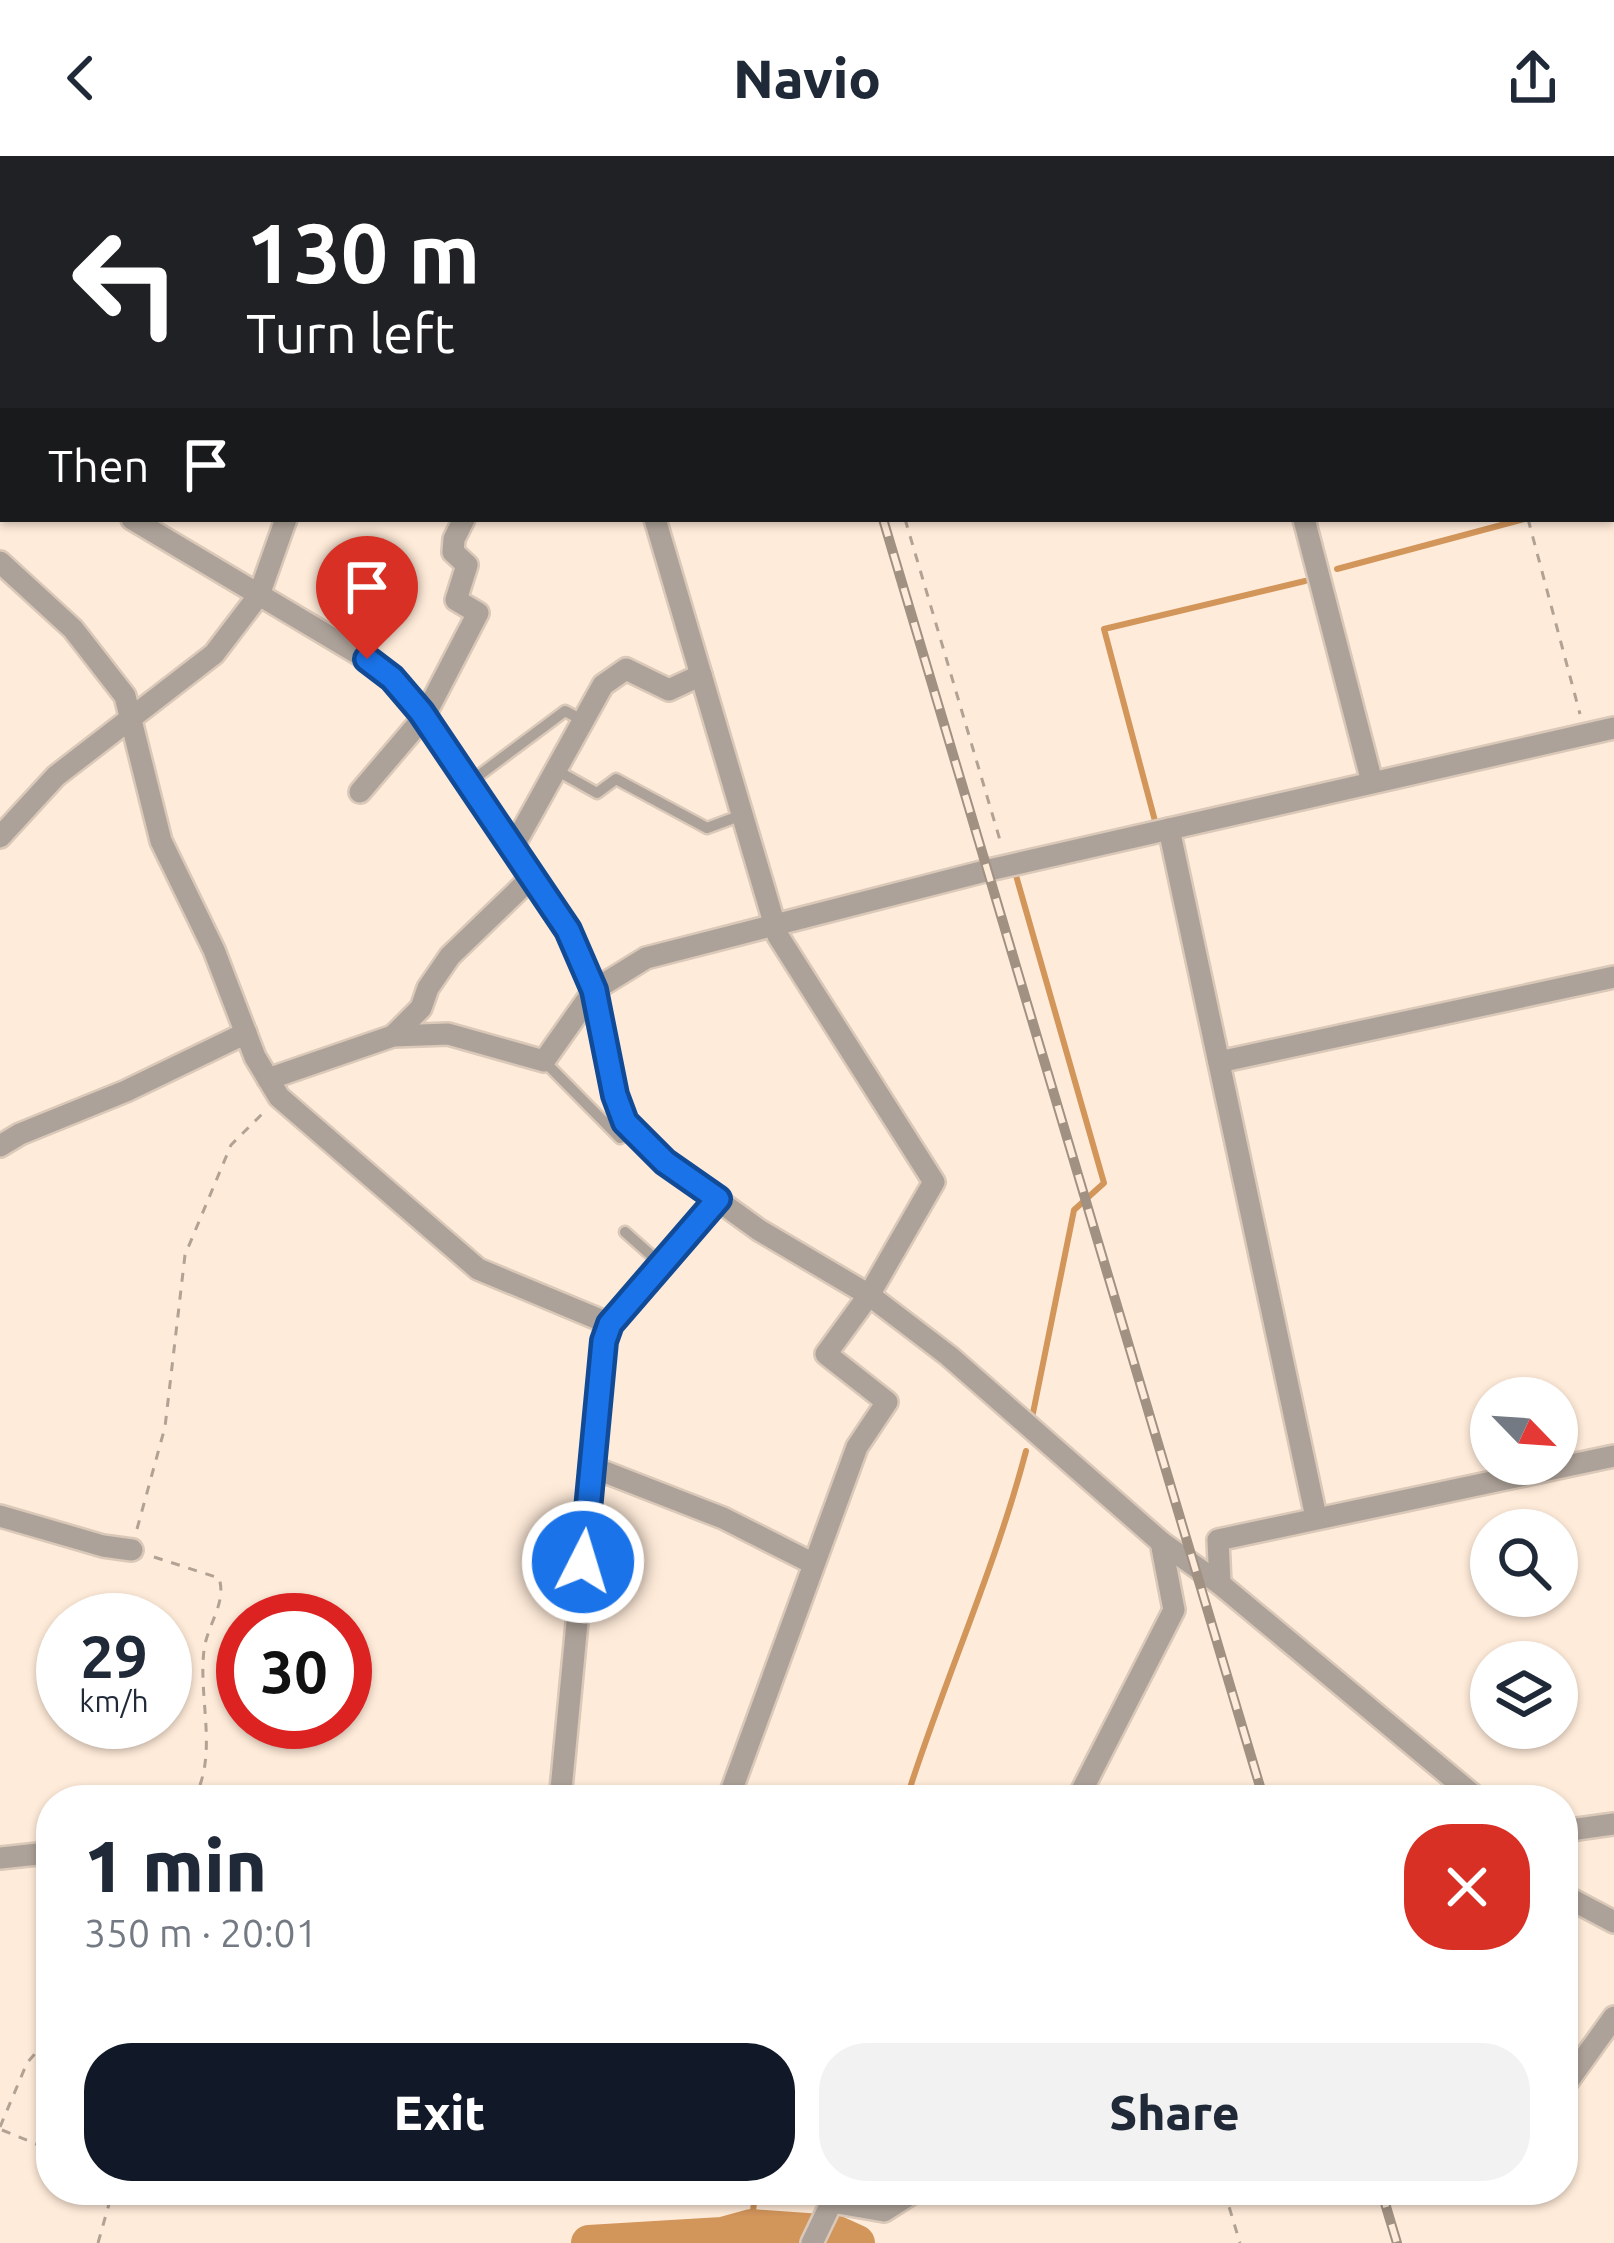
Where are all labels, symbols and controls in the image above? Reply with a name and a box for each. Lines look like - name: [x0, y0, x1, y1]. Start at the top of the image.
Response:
- icon: back: [48, 45, 114, 111]
- icon: share: [1500, 45, 1566, 111]
- text: Navio: [733, 48, 881, 108]
- icon: left: [48, 204, 204, 360]
- text: 130 m: [246, 205, 480, 299]
- text: Turn left: [246, 303, 455, 363]
- icon: arrive: [173, 432, 239, 498]
- text: Then: [48, 440, 149, 491]
- pin: [316, 536, 418, 659]
- icon: arrive: [334, 554, 400, 620]
- north arrow: [1470, 1377, 1578, 1485]
- map controls: [1470, 1377, 1578, 1749]
- position arrow: [520, 1499, 646, 1625]
- button: search: [1470, 1509, 1578, 1617]
- speed limit sign: 30: [216, 1593, 372, 1749]
- text: 29: [80, 1622, 148, 1689]
- button: layers: [1470, 1641, 1578, 1749]
- text: km/h: [79, 1684, 149, 1718]
- button: close: [1404, 1824, 1530, 1950]
- text: 1 min: [84, 1825, 267, 1906]
- text: 350 m · 20:01: [84, 1911, 318, 1954]
- button: Exit: [84, 2043, 795, 2181]
- button: Share: [819, 2043, 1530, 2181]

